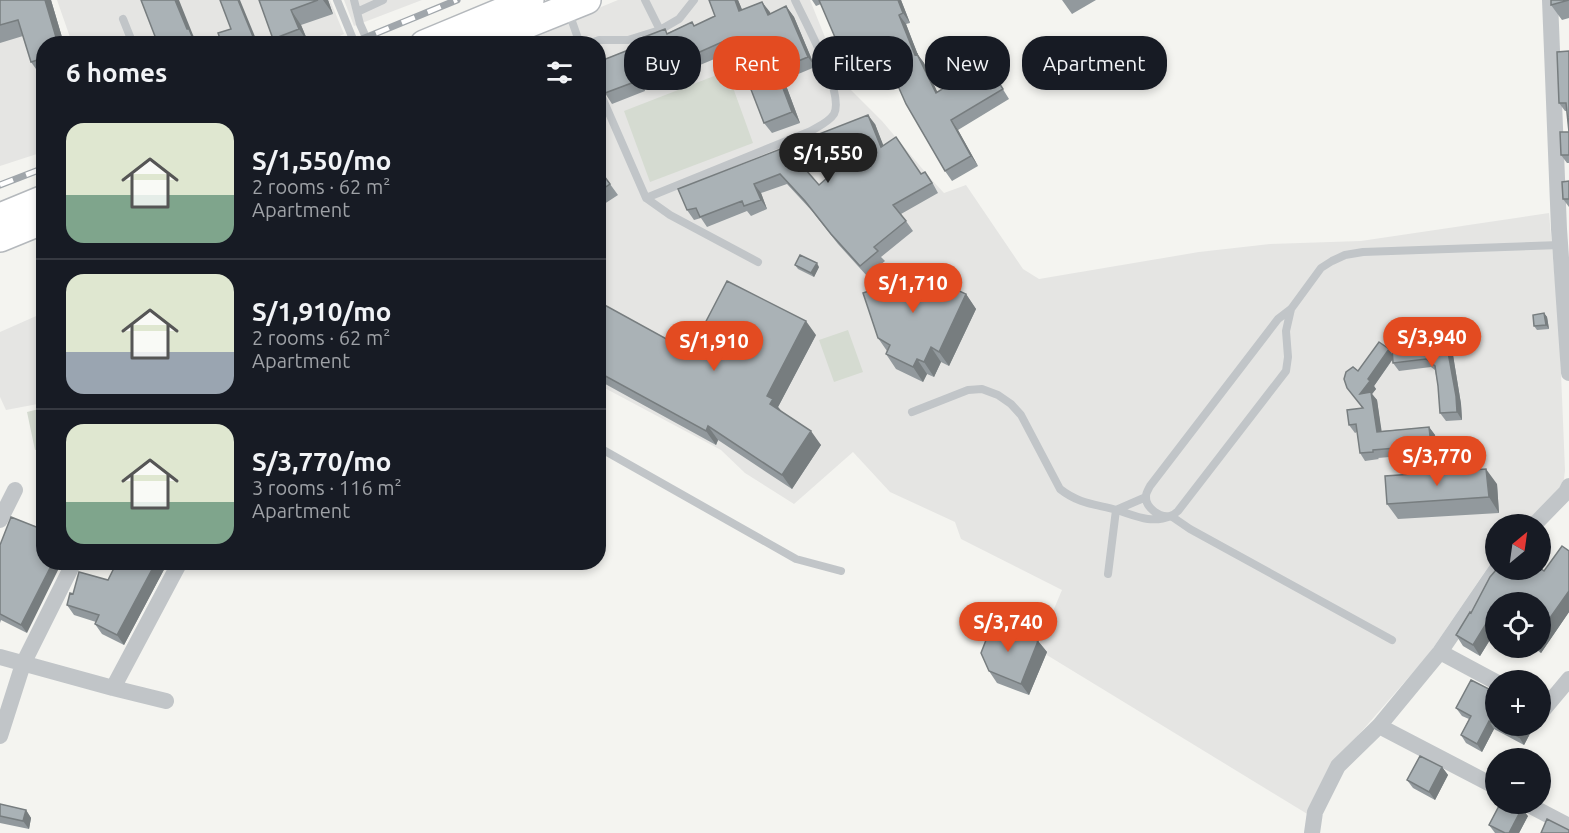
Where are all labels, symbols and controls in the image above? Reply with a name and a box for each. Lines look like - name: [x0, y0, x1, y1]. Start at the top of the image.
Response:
- chip: Buy: [624, 36, 701, 90]
- chip: Rent: [713, 36, 800, 90]
- chip: Filters: [812, 36, 913, 90]
- chip: New: [925, 36, 1010, 90]
- chip: Apartment: [1022, 36, 1167, 90]
- icon: filters: [543, 56, 576, 89]
- text: 6 homes: [66, 58, 167, 87]
- pin: S/1,550: [773, 133, 883, 184]
- text: S/1,550: [793, 141, 863, 164]
- text: S/1,550/mo: [252, 146, 391, 175]
- icon: home: [114, 147, 186, 219]
- text: 2 rooms · 62 m²: [252, 175, 390, 198]
- text: Apartment: [252, 198, 350, 221]
- pin: S/1,710: [858, 263, 968, 314]
- text: S/1,710: [878, 271, 948, 294]
- text: S/1,910/mo: [252, 297, 391, 326]
- icon: home: [114, 298, 186, 370]
- pin: S/3,940: [1377, 317, 1487, 368]
- pin: S/1,910: [659, 321, 769, 372]
- text: S/3,940: [1397, 325, 1467, 348]
- text: 2 rooms · 62 m²: [252, 326, 390, 349]
- text: S/1,910: [679, 329, 749, 352]
- text: Apartment: [252, 349, 350, 372]
- pin: S/3,770: [1382, 436, 1492, 487]
- text: S/3,770: [1402, 444, 1472, 467]
- text: S/3,770/mo: [252, 447, 391, 476]
- icon: home: [114, 448, 186, 520]
- text: 3 rooms · 116 m²: [252, 476, 402, 499]
- text: Apartment: [252, 499, 350, 522]
- north arrow: [1485, 514, 1551, 580]
- map controls: [1485, 514, 1551, 814]
- button: locate: [1485, 592, 1551, 658]
- pin: S/3,740: [953, 602, 1063, 653]
- text: S/3,740: [973, 610, 1043, 633]
- button: +: [1485, 670, 1551, 736]
- button: −: [1485, 748, 1551, 814]

